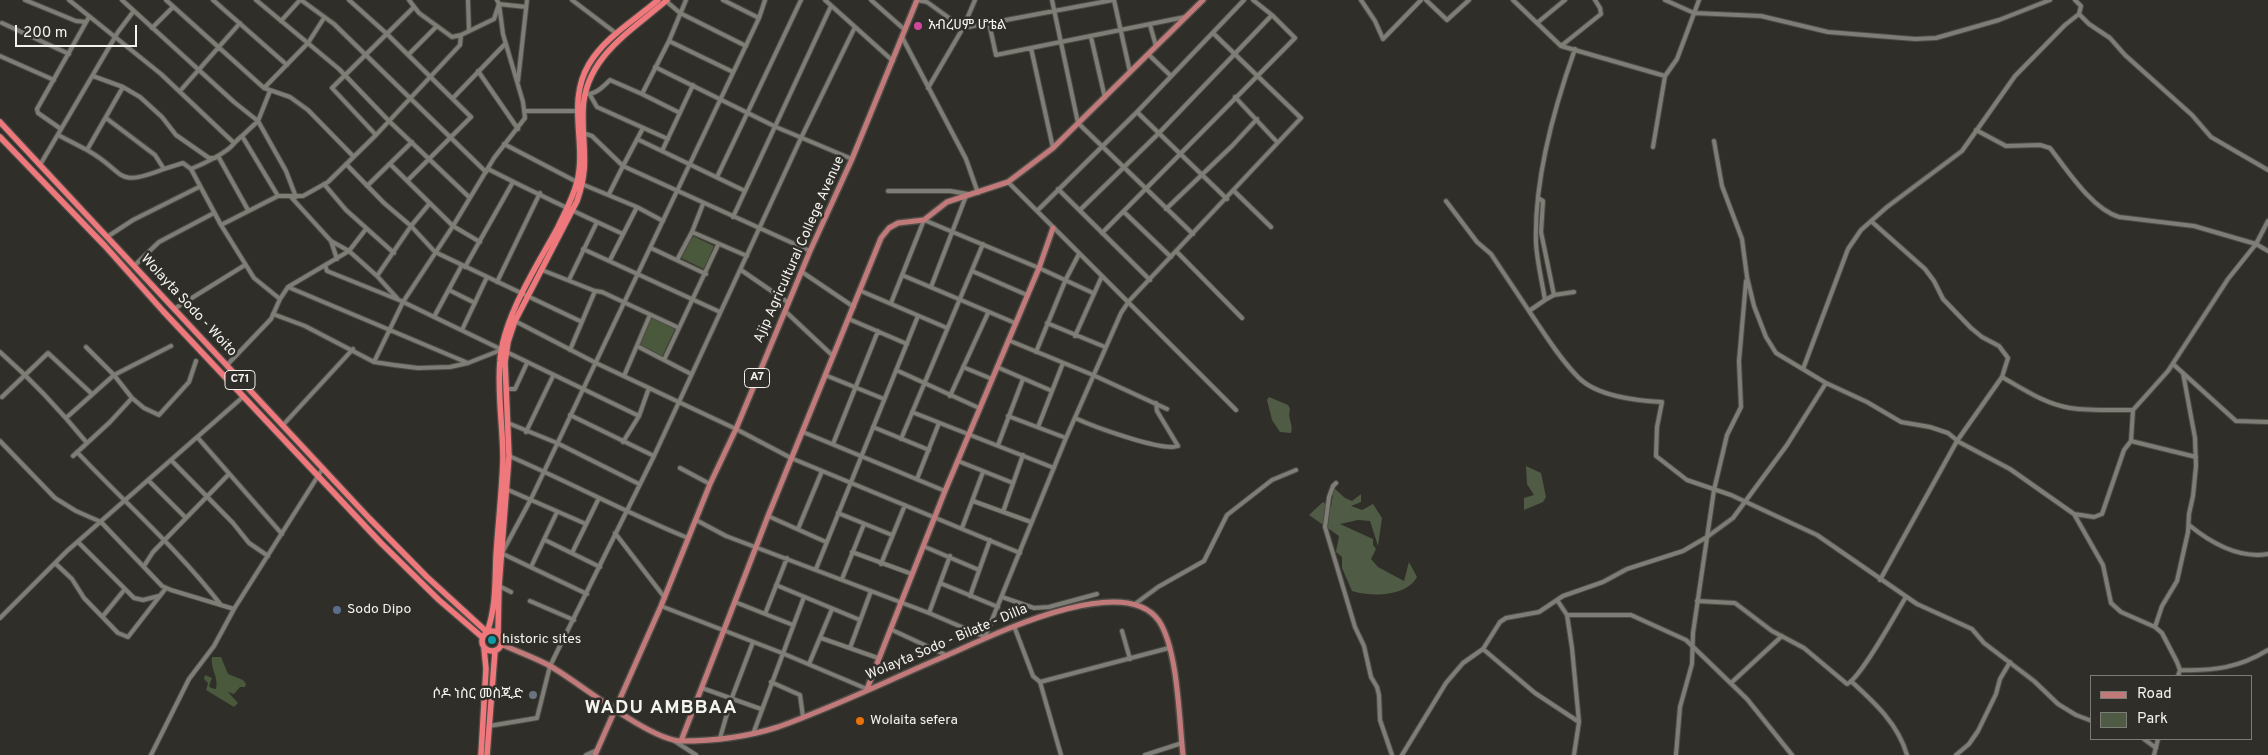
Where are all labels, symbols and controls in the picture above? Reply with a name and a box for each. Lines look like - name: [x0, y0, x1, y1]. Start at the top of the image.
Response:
- scale bar: [18, 15, 140, 47]
- place label: አብረሀም ሆቴል: [928, 18, 1006, 34]
- marker: አብረሀም ሆቴል: [912, 20, 924, 32]
- text: 200 m: [23, 24, 68, 43]
- street label: Ajip Agricultural College Avenue: [751, 154, 849, 346]
- street label: Wolayta Sodo - Woito: [136, 251, 240, 361]
- road number: A7: [744, 368, 770, 388]
- road number: C71: [225, 370, 255, 390]
- street label: Wolayta Sodo - Bilate - Dilla: [864, 601, 1030, 685]
- place label: Sodo Dipo: [347, 602, 411, 618]
- marker: Sodo Dipo: [331, 604, 343, 616]
- place label: historic sites: [502, 632, 581, 648]
- marker: historic sites: [486, 634, 498, 646]
- legend: [2090, 675, 2253, 740]
- text: Road: [2137, 685, 2172, 704]
- place label: ሶዶ ነስር መስጂድ: [432, 687, 523, 703]
- marker: ሶዶ ነስር መስጂድ: [527, 689, 539, 701]
- district label: WADU AMBBAA: [583, 698, 739, 720]
- text: Park: [2137, 710, 2168, 729]
- place label: Wolaita sefera: [870, 713, 958, 729]
- marker: Wolaita sefera: [854, 715, 866, 727]

